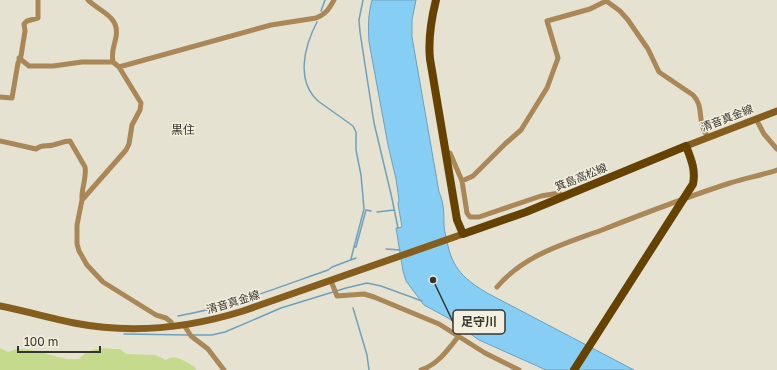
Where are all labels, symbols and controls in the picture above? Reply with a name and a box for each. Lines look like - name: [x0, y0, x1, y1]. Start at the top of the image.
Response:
- street label: 清音真金線: [699, 102, 755, 133]
- district label: 黒住: [171, 122, 195, 137]
- street label: 箕島高松線: [553, 160, 609, 193]
- street label: 清音真金線: [205, 287, 261, 316]
- callout: 足守川: [453, 310, 505, 334]
- text: 足守川: [461, 314, 497, 329]
- scale bar: [18, 328, 100, 354]
- text: 100 m: [24, 334, 58, 349]

